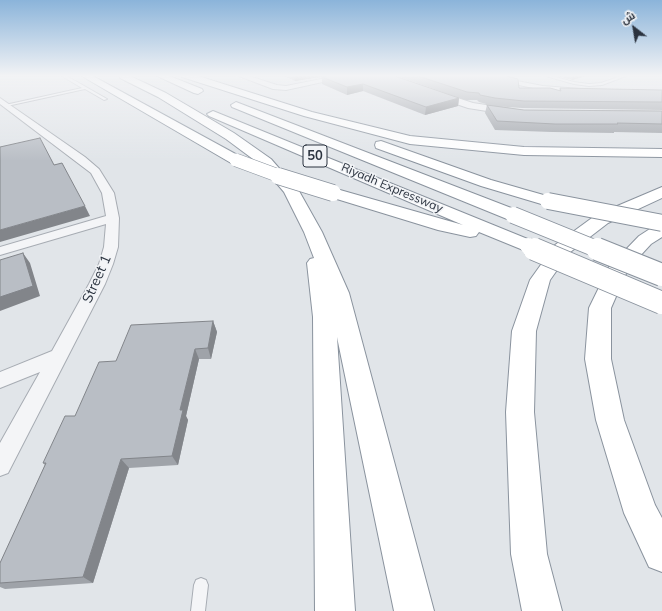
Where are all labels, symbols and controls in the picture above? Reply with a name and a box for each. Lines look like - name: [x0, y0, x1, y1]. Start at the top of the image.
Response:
- north arrow: [614, 8, 654, 48]
- text: ش: [618, 8, 637, 27]
- road number: 50: [303, 145, 327, 167]
- street label: Riyadh Expressway: [339, 160, 445, 216]
- street label: Street 1: [79, 252, 115, 306]

